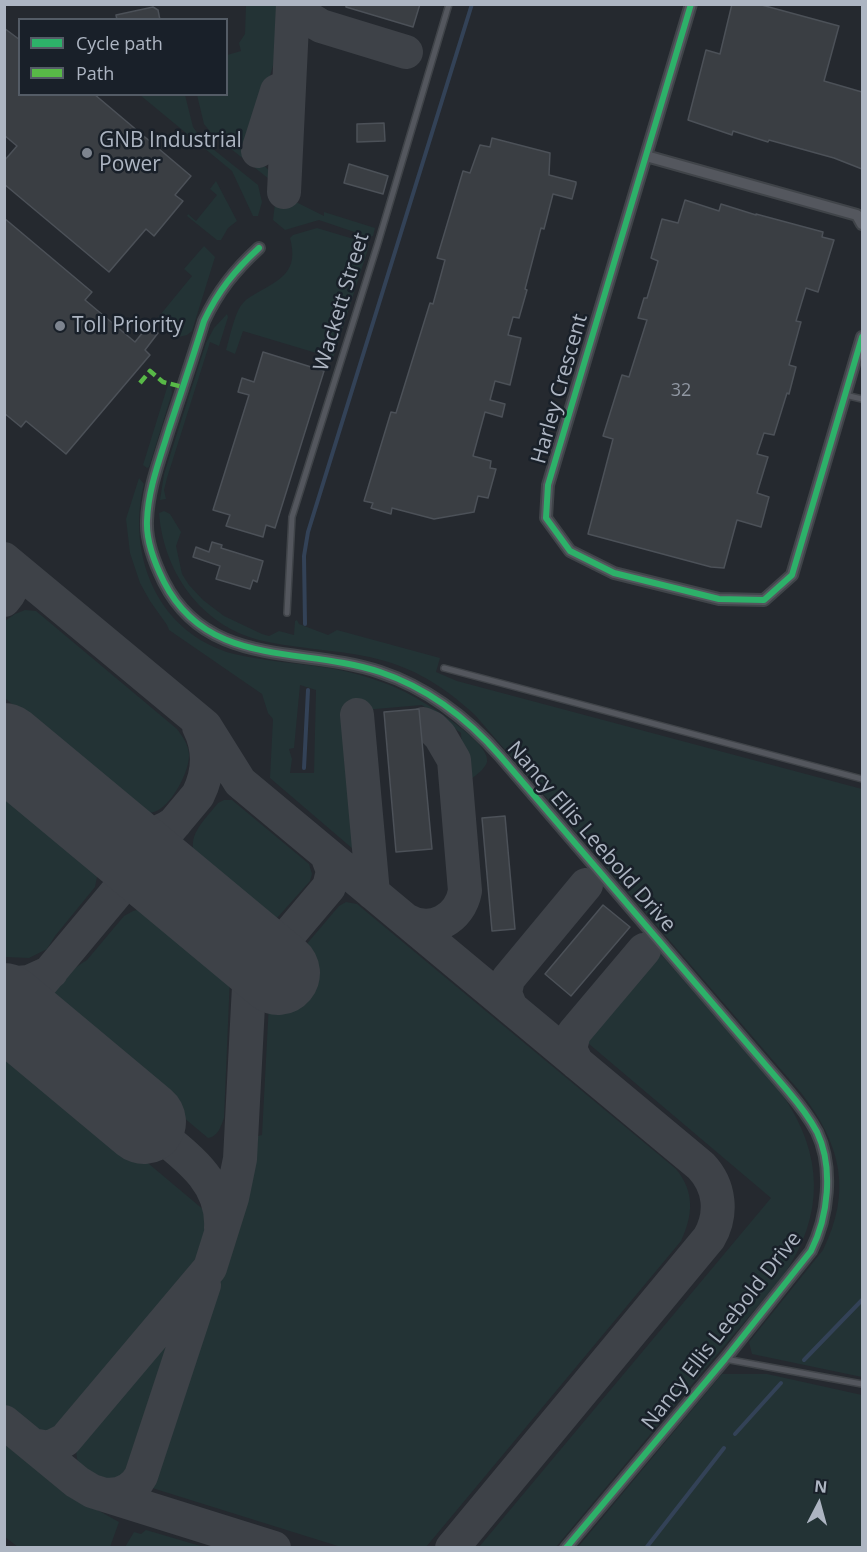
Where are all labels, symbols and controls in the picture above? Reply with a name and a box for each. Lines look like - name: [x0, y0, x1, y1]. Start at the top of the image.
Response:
- legend: [18, 18, 228, 96]
- text: Cycle path: [76, 31, 163, 55]
- text: Path: [76, 61, 114, 85]
- place label: GNB Industrial Power: [99, 128, 242, 178]
- marker: GNB Industrial Power: [80, 146, 94, 160]
- street label: Wackett Street: [309, 230, 375, 374]
- street label: Harley Crescent: [527, 311, 593, 467]
- place label: Toll Priority: [72, 313, 183, 339]
- marker: Toll Priority: [53, 319, 67, 333]
- house number: 32: [671, 380, 691, 402]
- street label: Nancy Ellis Leebold Drive: [501, 736, 681, 938]
- street label: Nancy Ellis Leebold Drive: [637, 1227, 807, 1435]
- north arrow: [789, 1474, 849, 1534]
- text: N: [813, 1474, 828, 1498]

